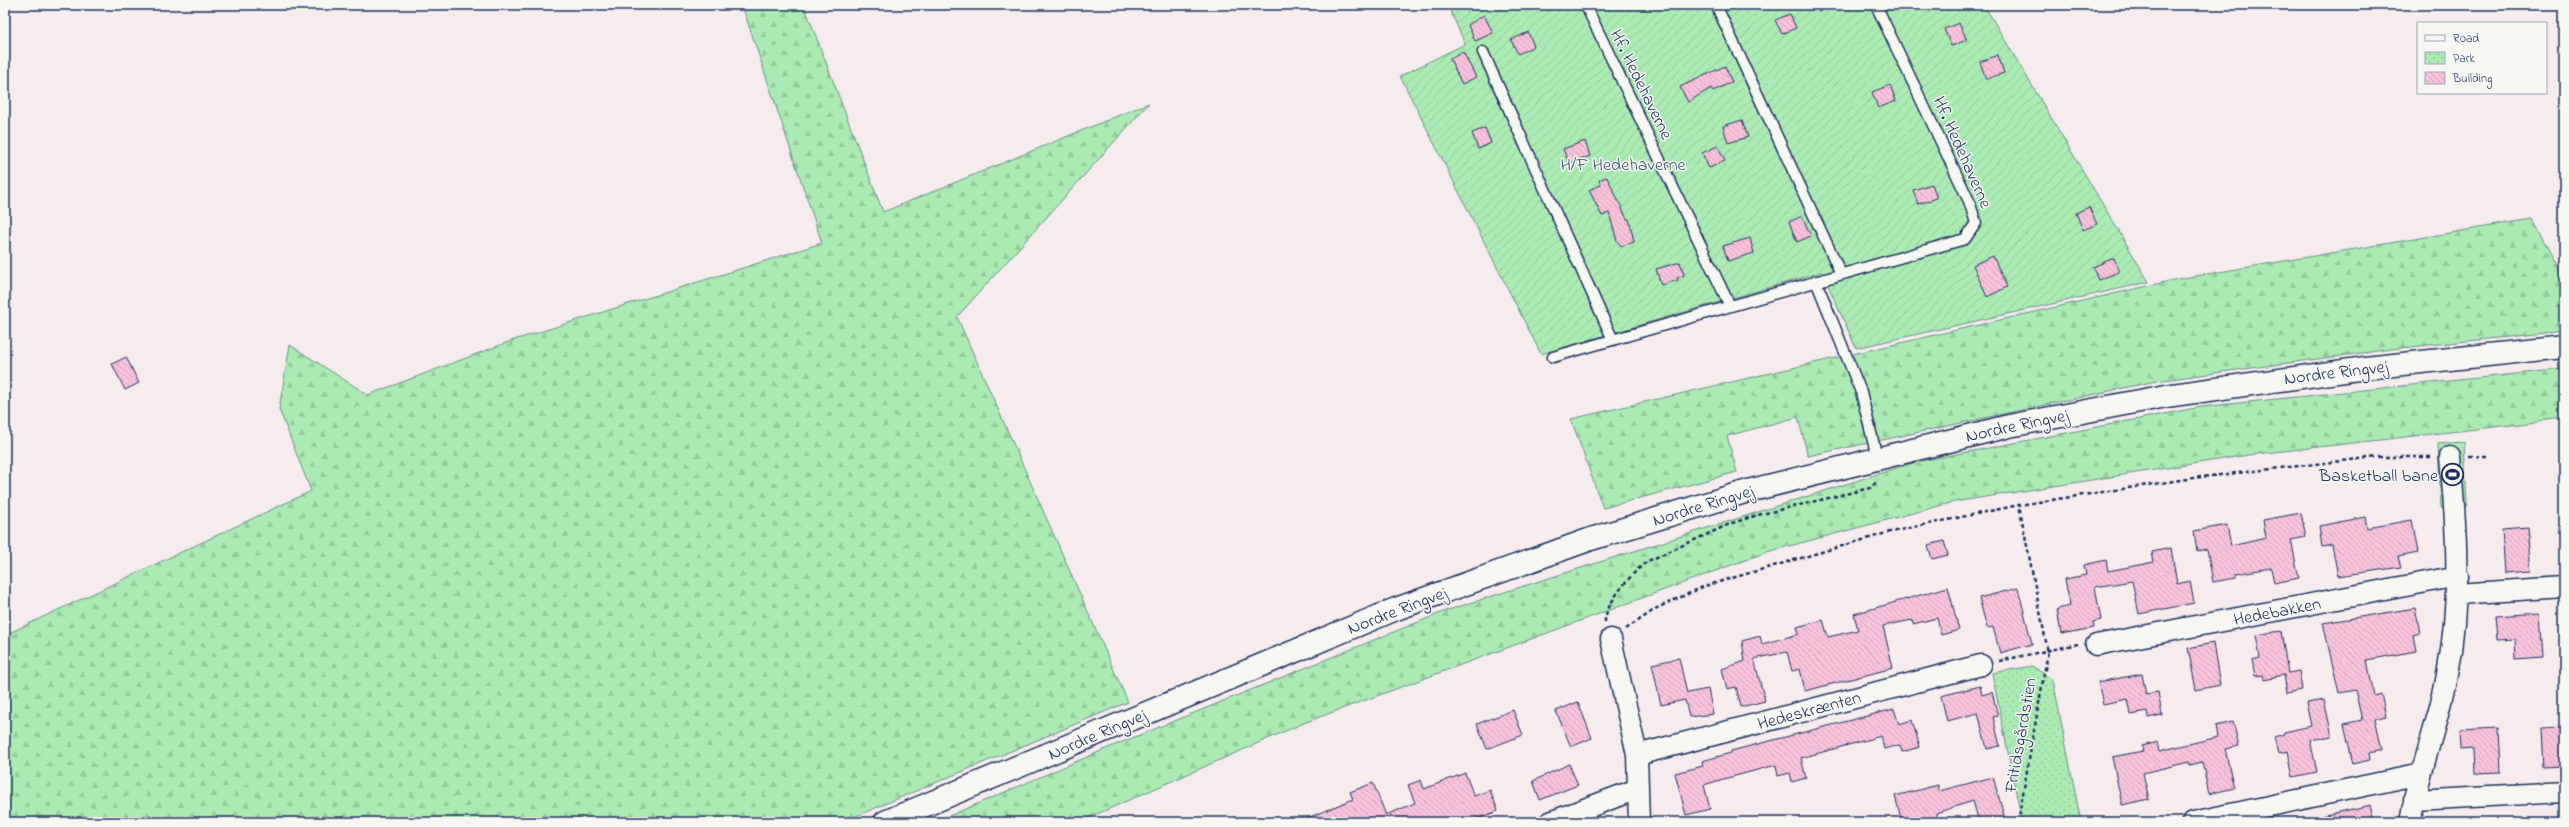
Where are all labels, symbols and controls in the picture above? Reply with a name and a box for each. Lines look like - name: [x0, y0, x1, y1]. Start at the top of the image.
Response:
- legend: [2417, 22, 2547, 94]
- street label: Hf. Hedehaverne: [1602, 25, 1679, 145]
- text: Road: [2453, 30, 2479, 48]
- text: Park: [2453, 50, 2475, 68]
- text: Building: [2452, 70, 2492, 89]
- street label: Hf. Hedehaverne: [1925, 93, 1998, 214]
- park label: H/F Hedehaverne: [1560, 153, 1687, 179]
- street label: Nordre Ringvej: [2283, 355, 2390, 394]
- street label: Nordre Ringvej: [1964, 403, 2072, 452]
- sports icon: Basketball bane: [2440, 462, 2466, 488]
- place label: Basketball bane: [2318, 464, 2439, 490]
- street label: Nordre Ringvej: [1650, 479, 1758, 536]
- street label: Nordre Ringvej: [1344, 581, 1452, 644]
- street label: Hedebakken: [2231, 592, 2323, 634]
- street label: Fritidsgårdstien: [1999, 676, 2046, 796]
- street label: Hedeskrænten: [1755, 686, 1864, 738]
- street label: Nordre Ringvej: [1045, 703, 1152, 769]

